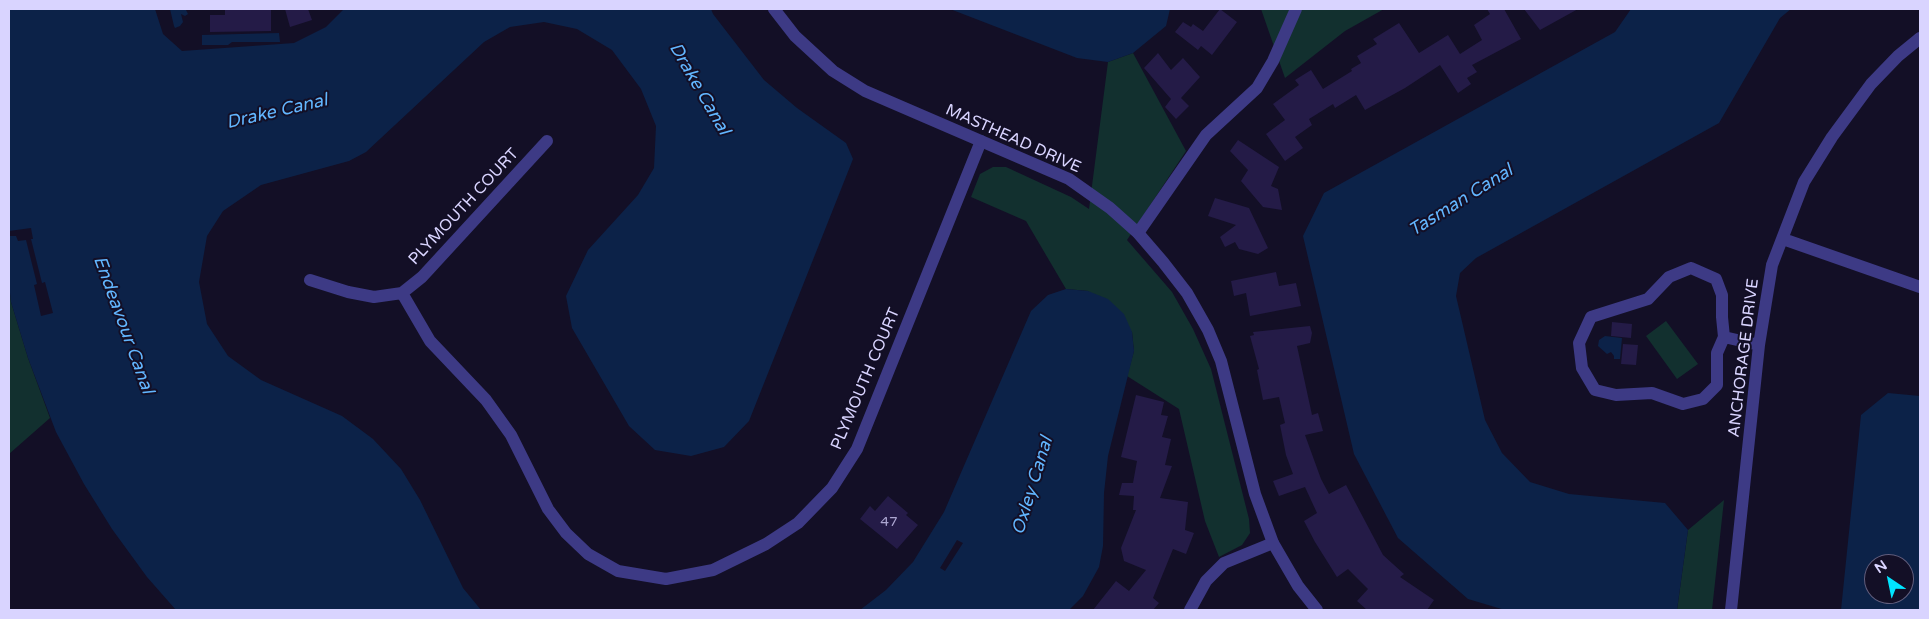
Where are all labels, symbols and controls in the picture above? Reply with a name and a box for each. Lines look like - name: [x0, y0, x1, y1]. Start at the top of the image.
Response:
- water label: Drake Canal: [664, 39, 734, 139]
- water label: Drake Canal: [224, 90, 330, 134]
- street label: MASTHEAD DRIVE: [942, 101, 1084, 177]
- street label: PLYMOUTH COURT: [405, 145, 523, 269]
- water label: Tasman Canal: [1405, 160, 1517, 242]
- water label: Endeavour Canal: [88, 253, 158, 397]
- street label: ANCHORAGE DRIVE: [1725, 278, 1763, 438]
- street label: PLYMOUTH COURT: [827, 305, 905, 453]
- water label: Oxley Canal: [1008, 434, 1058, 538]
- house number: 47: [880, 514, 898, 530]
- north arrow: [1864, 554, 1914, 604]
- text: N: [1871, 557, 1890, 577]

